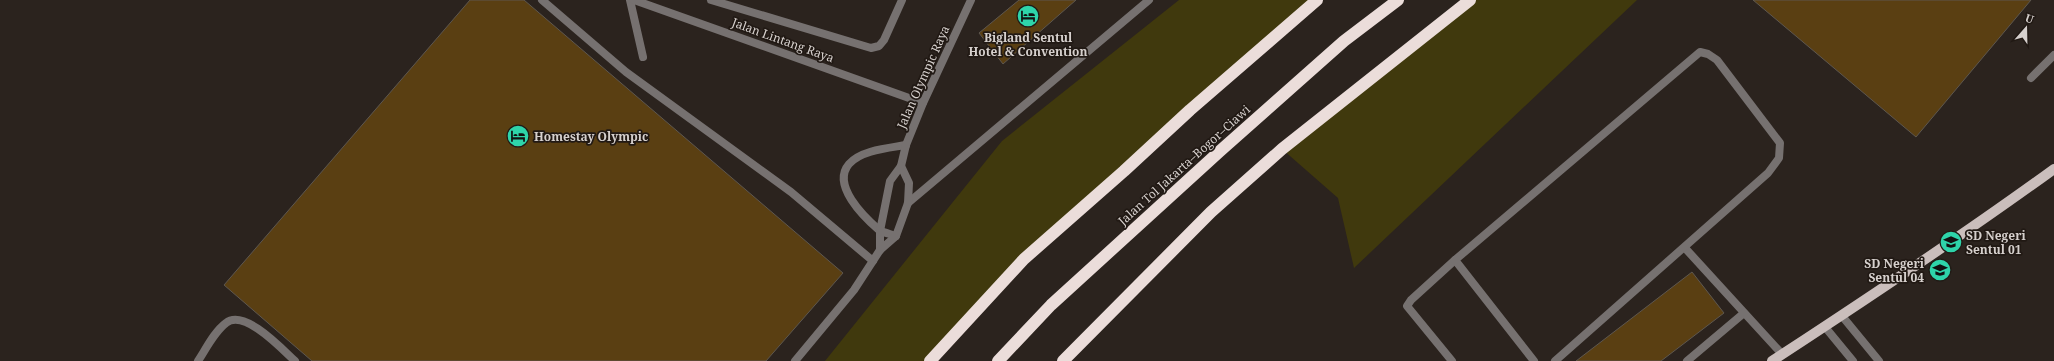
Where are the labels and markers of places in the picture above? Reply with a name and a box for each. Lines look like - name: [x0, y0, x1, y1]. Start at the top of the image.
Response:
- hotel icon: Bigland Sentul Hotel & Convention: [1015, 3, 1041, 29]
- place label: Bigland Sentul Hotel & Convention: [969, 29, 1088, 60]
- hotel icon: Homestay Olympic: [505, 123, 531, 149]
- place label: Homestay Olympic: [534, 128, 648, 145]
- place label: SD Negeri Sentul 01: [1966, 227, 2026, 258]
- school or university icon: SD Negeri Sentul 01: [1938, 229, 1964, 255]
- place label: SD Negeri Sentul 04: [1864, 255, 1925, 286]
- school or university icon: SD Negeri Sentul 04: [1927, 257, 1953, 283]

